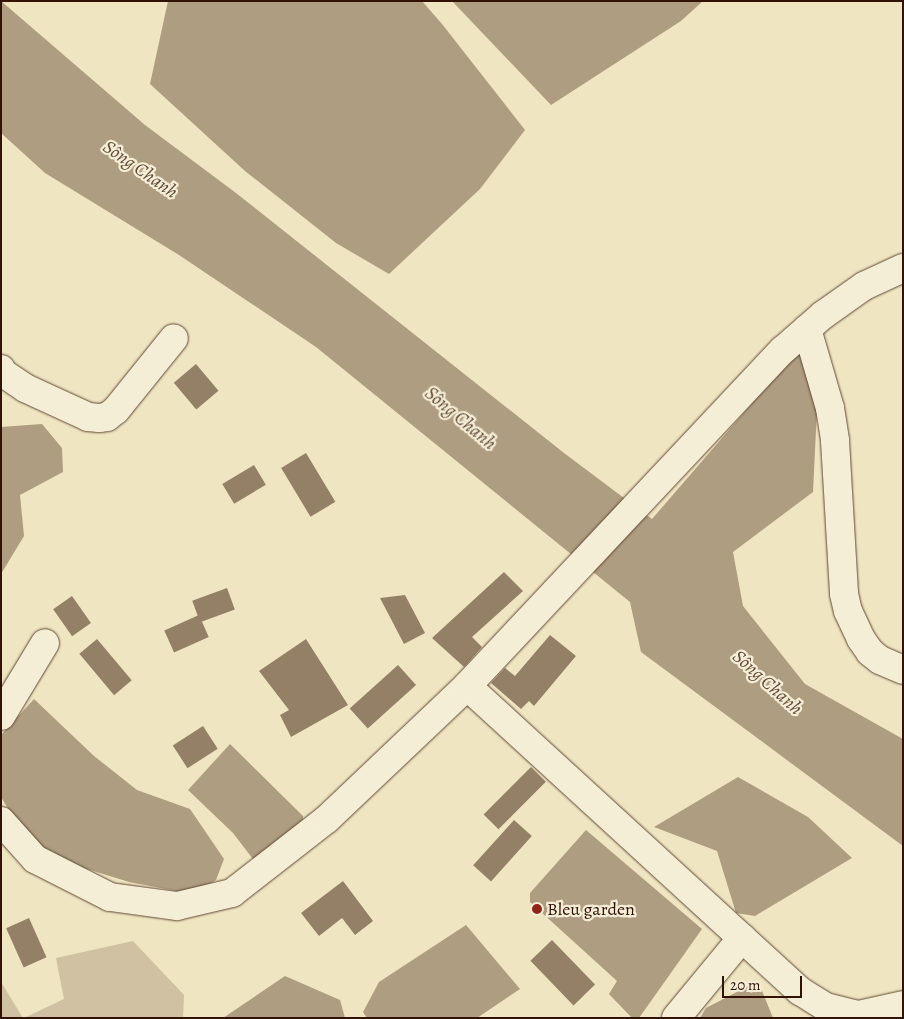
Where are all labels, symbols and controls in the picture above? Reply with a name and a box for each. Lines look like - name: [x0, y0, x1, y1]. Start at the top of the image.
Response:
- water label: Sông Chanh: [98, 136, 182, 204]
- water label: Sông Chanh: [420, 383, 500, 455]
- water label: Sông Chanh: [727, 646, 807, 720]
- place label: Bleu garden: [547, 898, 635, 920]
- marker: Bleu garden: [531, 903, 543, 915]
- scale bar: [724, 966, 804, 998]
- text: 20 m: [730, 975, 761, 995]

